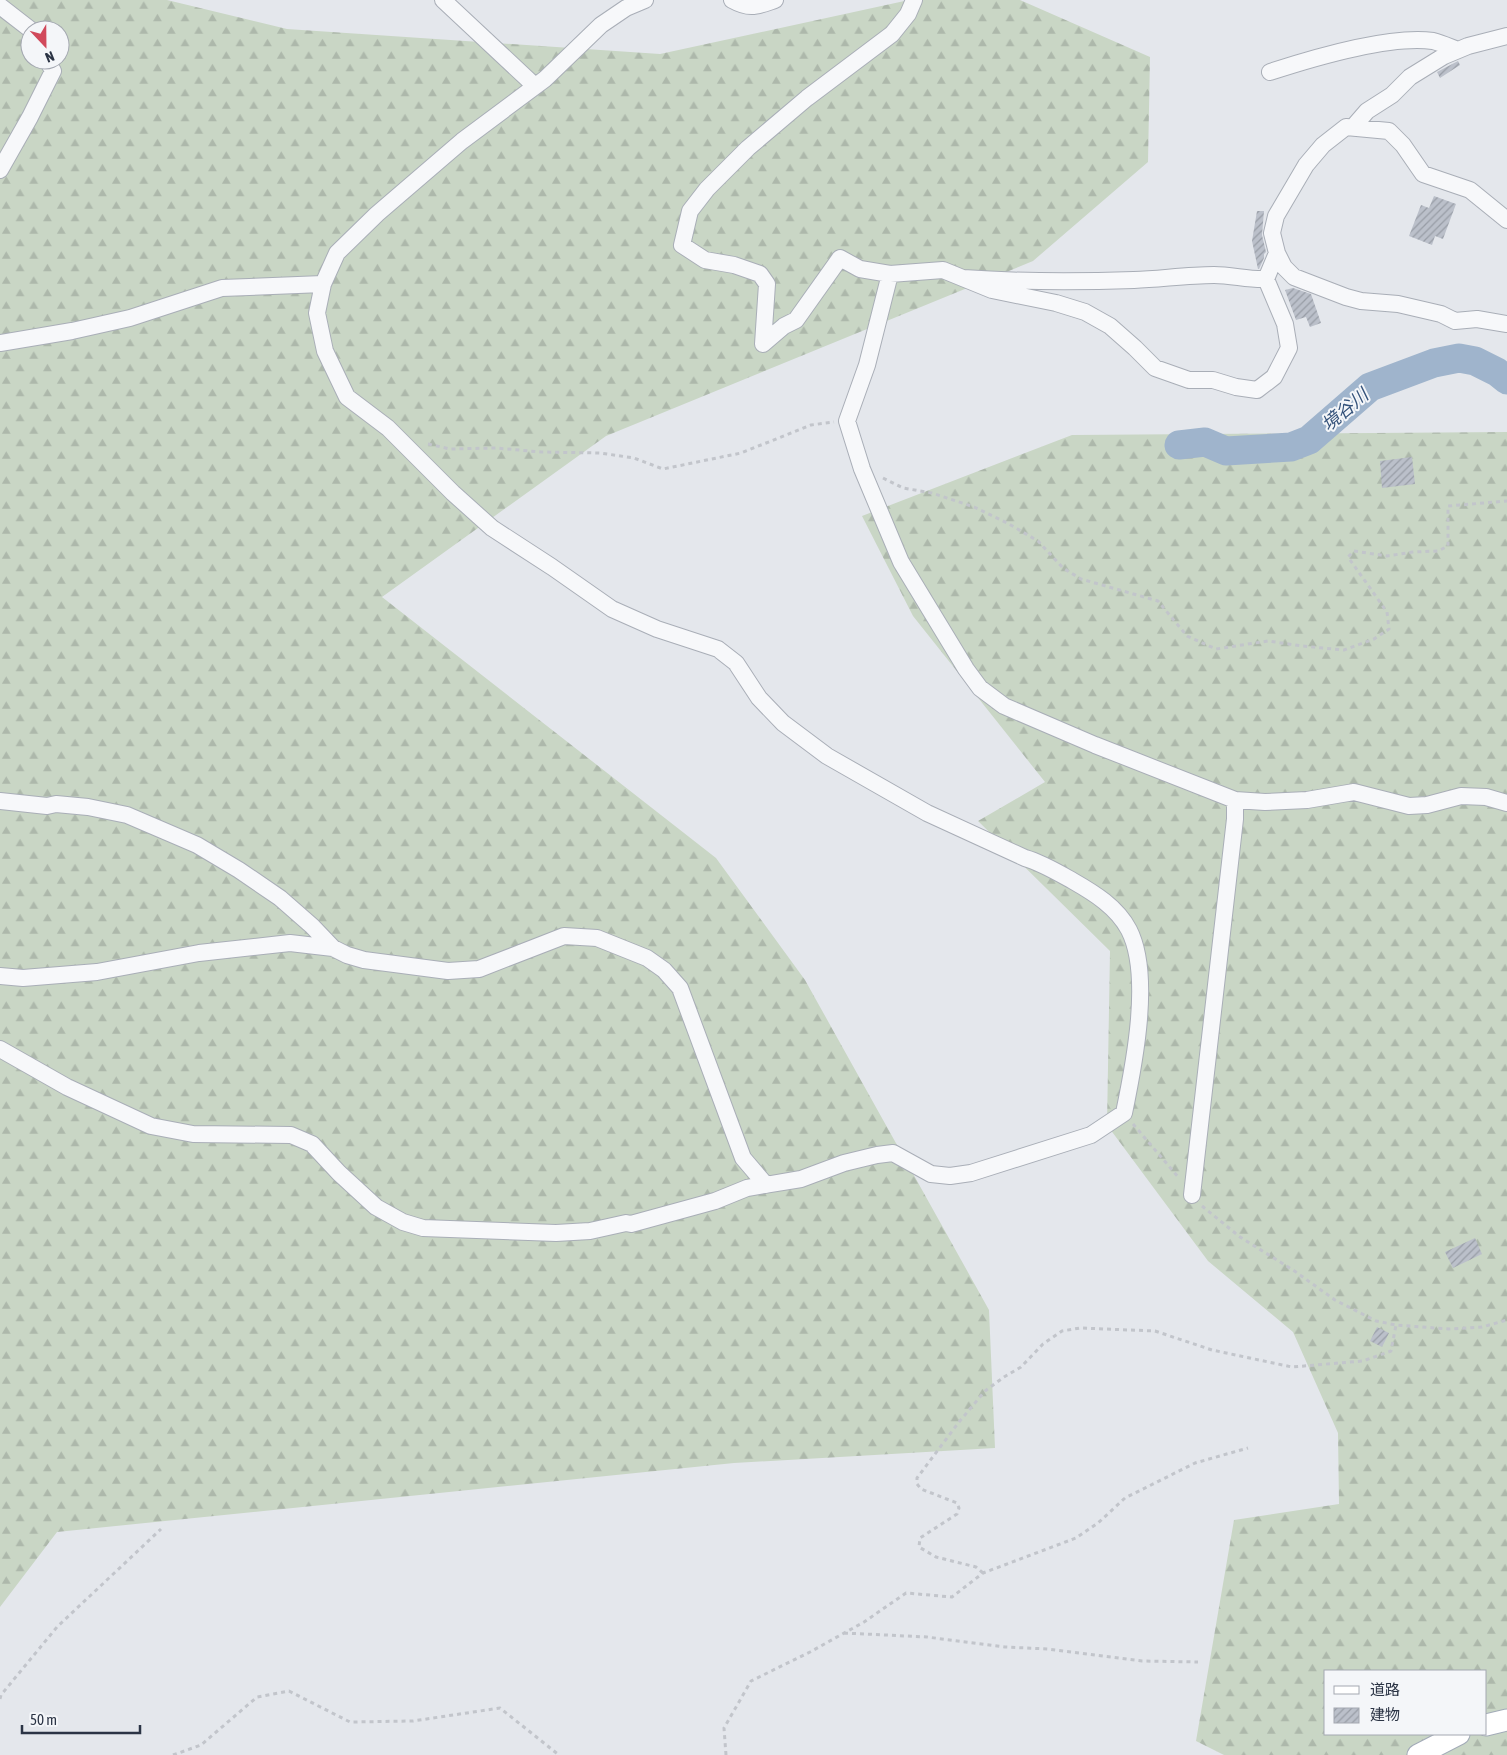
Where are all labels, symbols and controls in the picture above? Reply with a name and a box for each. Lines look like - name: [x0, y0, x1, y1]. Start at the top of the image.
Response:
- north arrow: [20, 20, 70, 70]
- text: N: [43, 48, 57, 66]
- water label: 境谷川: [1317, 383, 1374, 435]
- legend: [1324, 1670, 1487, 1735]
- text: 道路: [1370, 1681, 1400, 1698]
- scale bar: [22, 1702, 140, 1734]
- text: 建物: [1370, 1706, 1400, 1723]
- text: 50 m: [30, 1711, 57, 1728]

